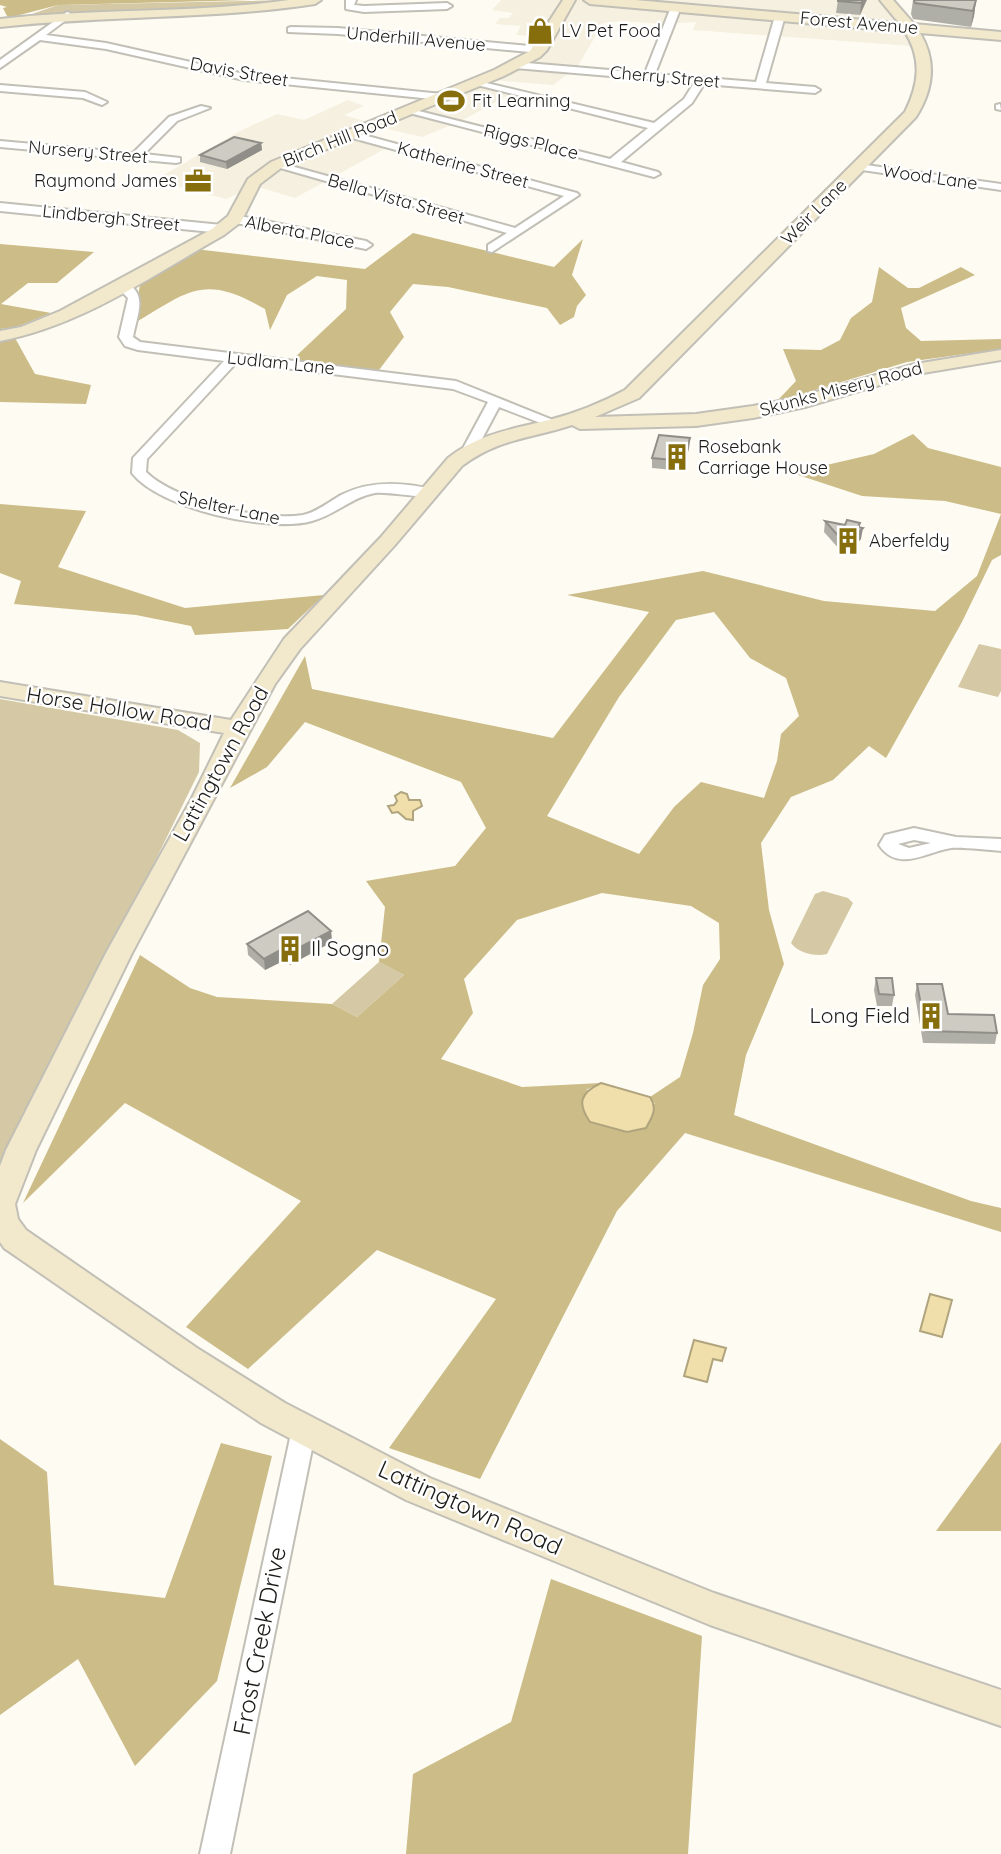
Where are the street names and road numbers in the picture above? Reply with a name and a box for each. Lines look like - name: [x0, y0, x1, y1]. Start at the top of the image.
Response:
- street label: Forest Avenue: [799, 6, 919, 39]
- street label: Underhill Avenue: [345, 21, 487, 56]
- street label: Davis Street: [188, 52, 290, 91]
- street label: Cherry Street: [609, 60, 721, 93]
- street label: Birch Hill Road: [279, 105, 400, 172]
- street label: Riggs Place: [481, 119, 581, 164]
- street label: Nursery Street: [27, 135, 149, 168]
- street label: Katherine Street: [395, 136, 531, 193]
- street label: Wood Lane: [881, 158, 979, 195]
- street label: Bella Vista Street: [325, 168, 467, 229]
- street label: Weir Lane: [776, 174, 851, 249]
- street label: Lindbergh Street: [41, 199, 181, 236]
- street label: Alberta Place: [243, 210, 357, 253]
- street label: Ludlam Lane: [226, 345, 336, 380]
- street label: Skunks Misery Road: [757, 356, 925, 421]
- street label: Shelter Lane: [176, 485, 282, 530]
- street label: Horse Hollow Road: [25, 681, 213, 735]
- street label: Lattingtown Road: [167, 681, 274, 846]
- street label: Lattingtown Road: [374, 1453, 567, 1561]
- street label: Frost Creek Drive: [226, 1544, 292, 1738]

